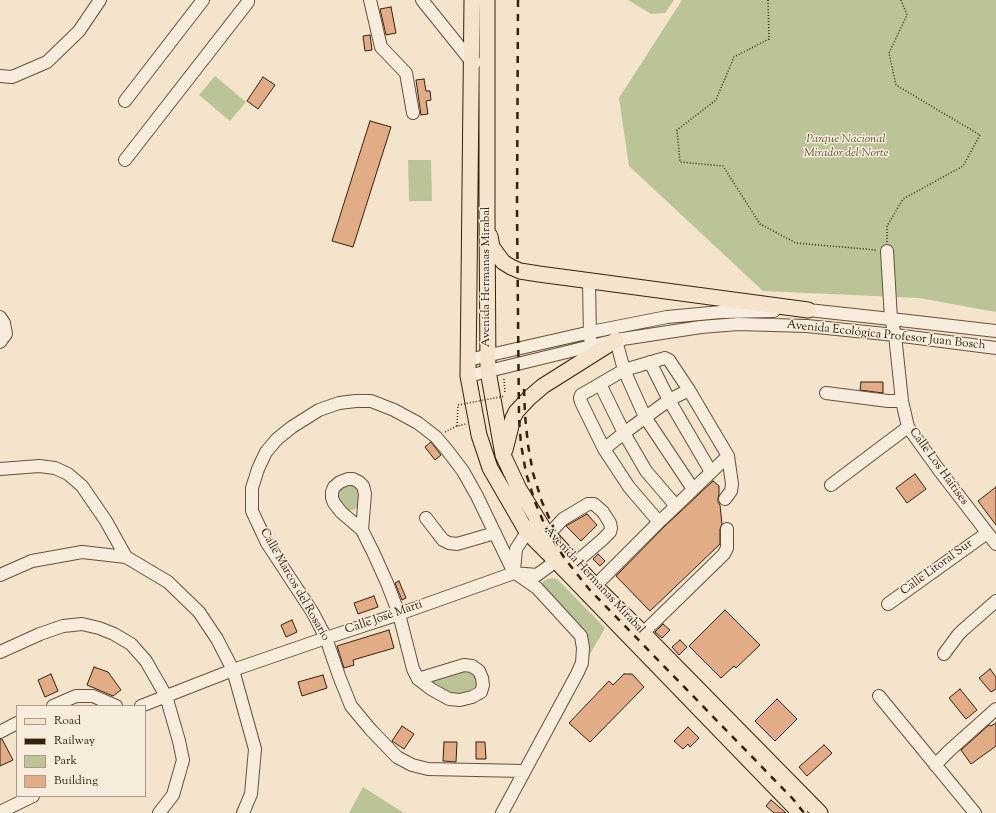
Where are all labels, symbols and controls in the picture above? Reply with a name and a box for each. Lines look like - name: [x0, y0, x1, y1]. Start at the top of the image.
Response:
- park label: Parque Nacional Mirador del Norte: [804, 133, 888, 161]
- street label: Avenida Hermanas Mirabal: [480, 207, 494, 347]
- street label: Avenida Ecológica Profesor Juan Bosch: [786, 318, 986, 354]
- street label: Calle Los Haitises: [905, 426, 971, 508]
- street label: Avenida Hermanas Mirabal: [541, 525, 647, 637]
- street label: Calle Marcos del Rosario: [256, 526, 332, 644]
- street label: Calle Litoral Sur: [898, 537, 976, 599]
- street label: Calle José Martí: [343, 598, 425, 638]
- legend: [16, 705, 146, 797]
- text: Road: [54, 712, 81, 730]
- text: Railway: [54, 732, 95, 750]
- text: Park: [54, 752, 77, 770]
- text: Building: [54, 772, 98, 790]

